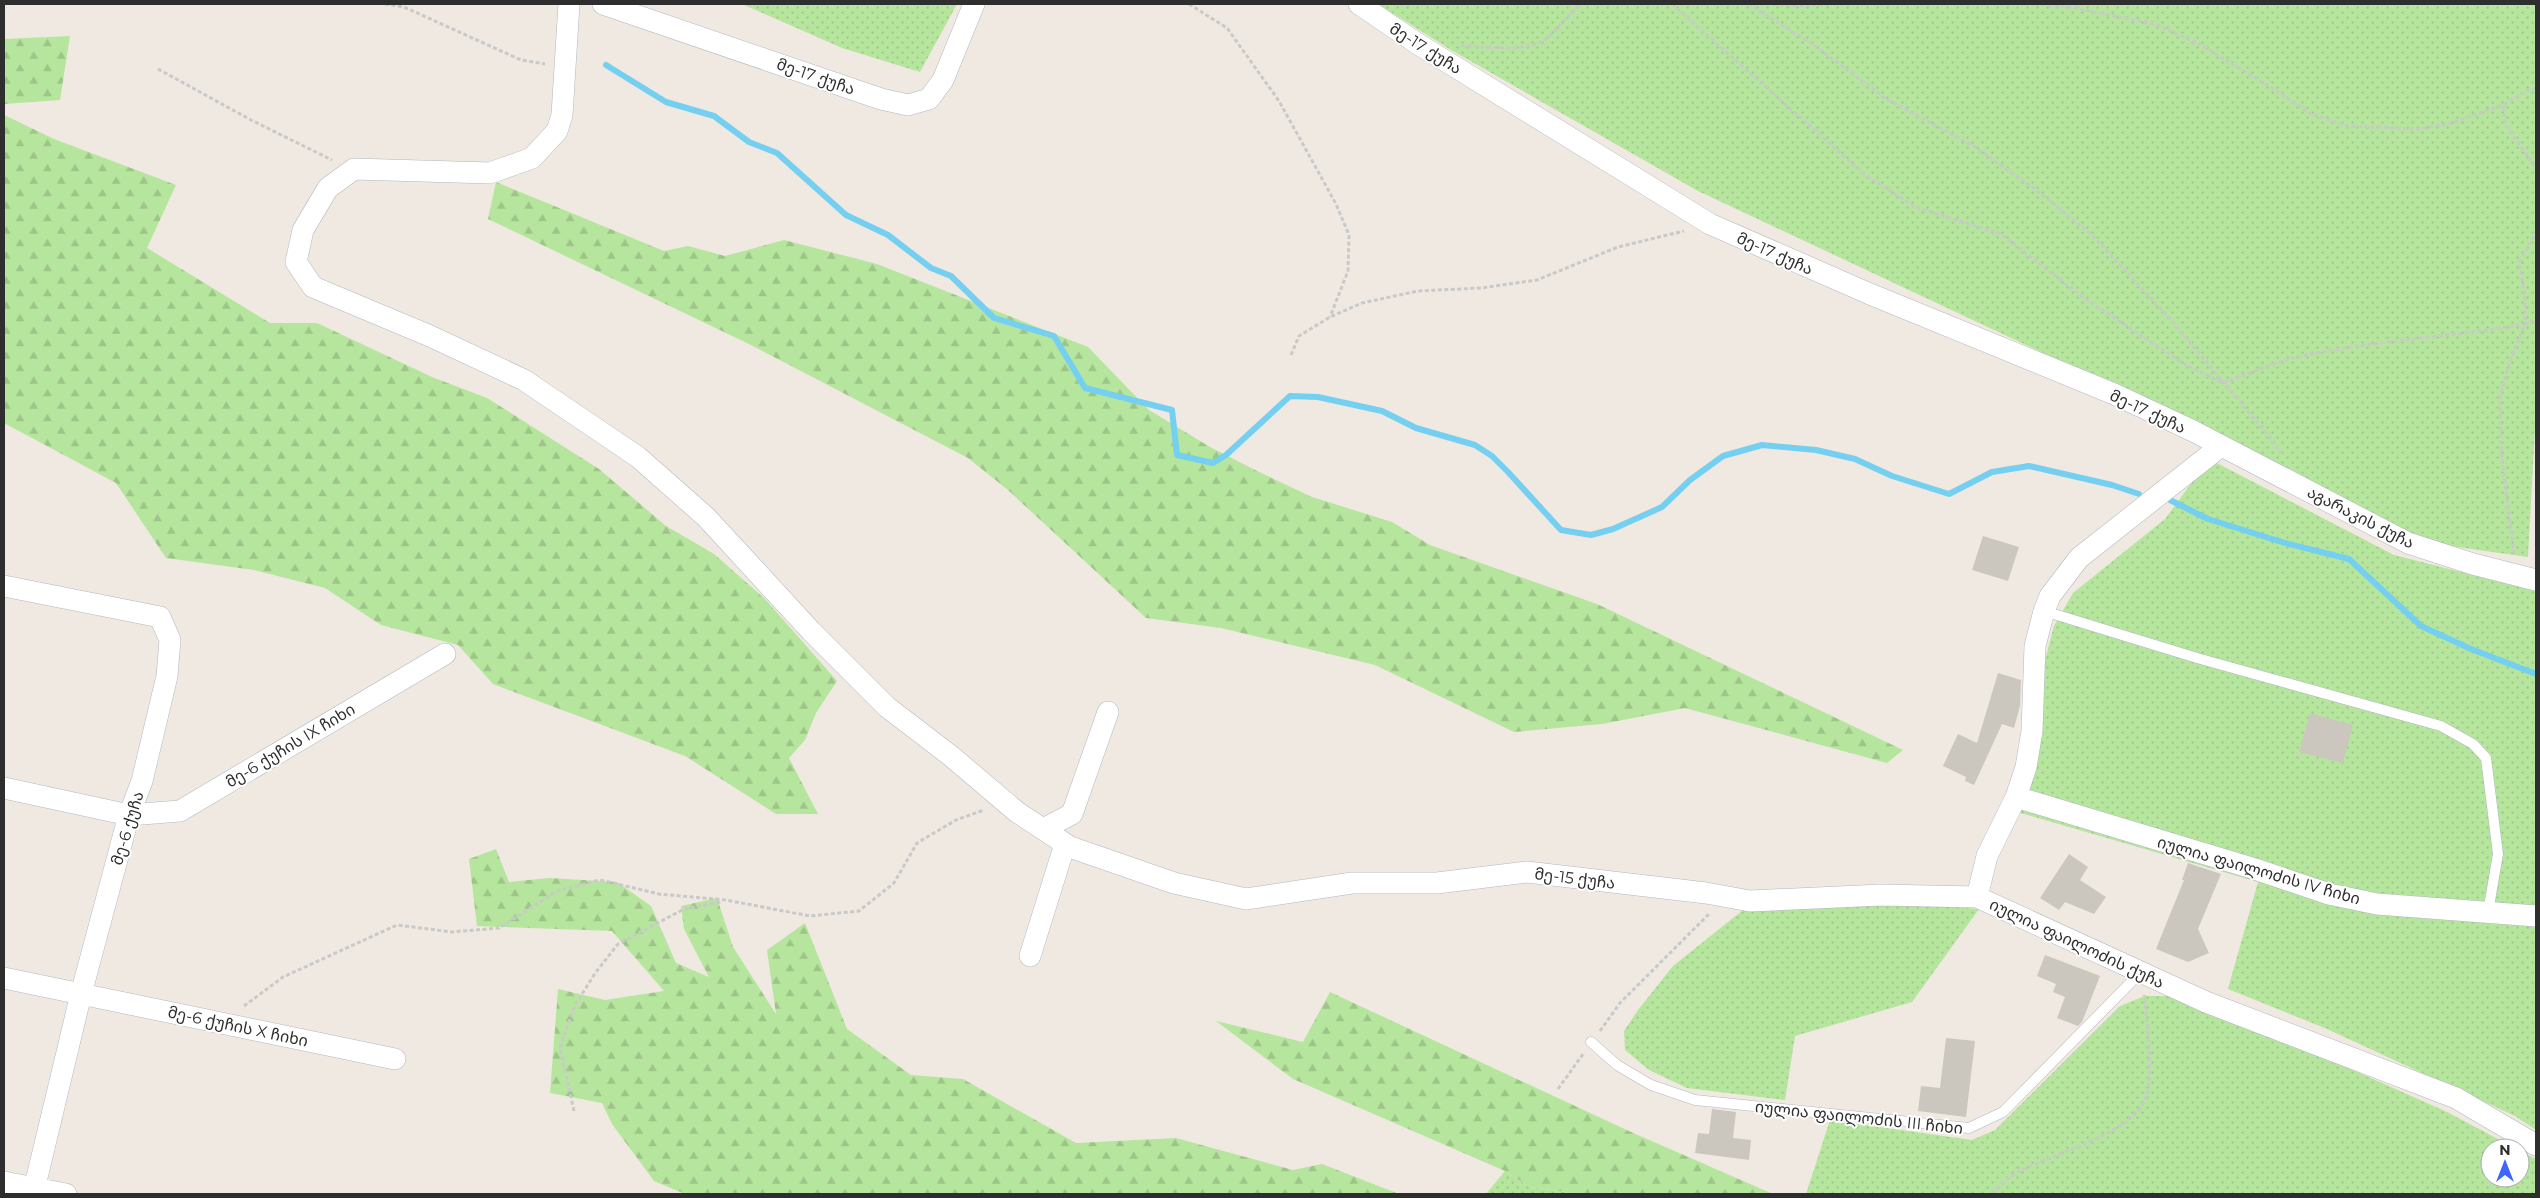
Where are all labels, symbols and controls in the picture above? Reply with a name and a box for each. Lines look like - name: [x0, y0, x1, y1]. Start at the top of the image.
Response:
- street label: მე-17 ქუჩა: [1386, 19, 1465, 78]
- street label: მე-17 ქუჩა: [774, 54, 857, 99]
- street label: მე-17 ქუჩა: [1734, 228, 1816, 279]
- street label: მე-17 ქუჩა: [2107, 386, 2189, 437]
- street label: აგარაკის ქუჩა: [2304, 482, 2417, 553]
- street label: მე-6 ქუჩის IX ჩიხი: [222, 699, 358, 792]
- street label: მე-6 ქუჩა: [107, 789, 148, 867]
- street label: იულია ფაილოძის IV ჩიხი: [2155, 832, 2363, 910]
- street label: მე-15 ქუჩა: [1534, 864, 1616, 893]
- street label: იულია ფაილოძის ქუჩა: [1986, 895, 2167, 993]
- street label: მე-6 ქუჩის X ჩიხი: [166, 1002, 310, 1051]
- street label: იულია ფაილოძის III ჩიხი: [1754, 1097, 1964, 1139]
- north arrow: [2480, 1138, 2530, 1188]
- text: N: [2499, 1141, 2511, 1159]

